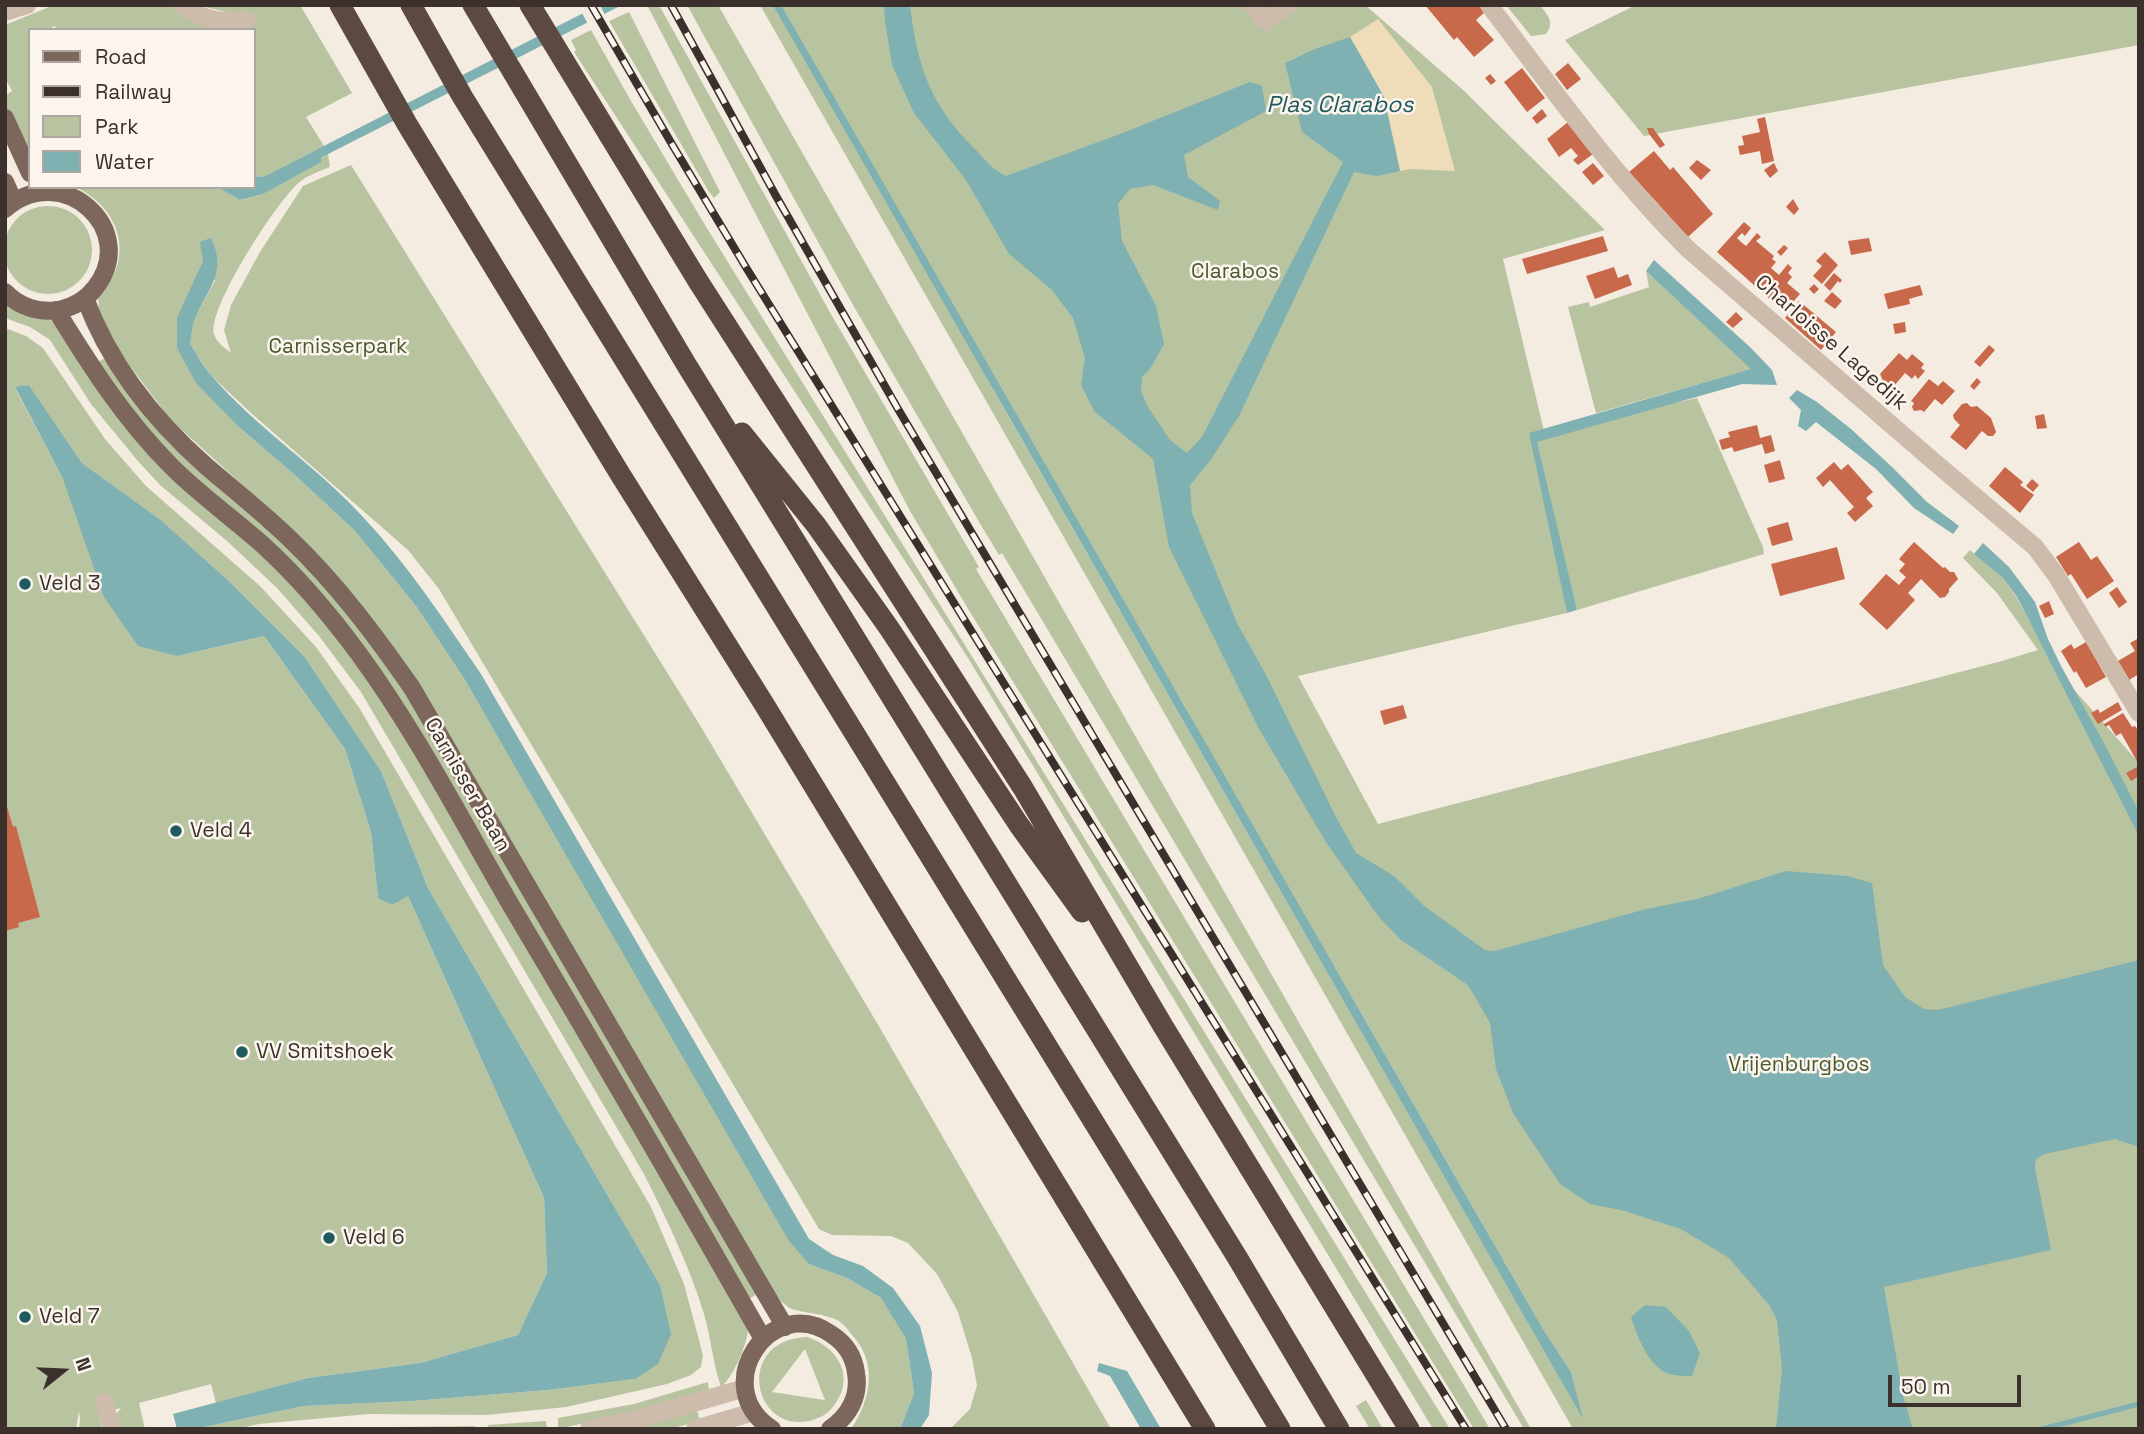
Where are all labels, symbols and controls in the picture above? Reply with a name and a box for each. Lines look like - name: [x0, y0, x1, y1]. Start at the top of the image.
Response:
- legend: [28, 28, 256, 189]
- text: Road: [95, 43, 147, 70]
- text: Railway: [95, 78, 172, 105]
- water label: Plas Clarabos: [1267, 92, 1413, 120]
- text: Park: [95, 113, 139, 140]
- text: Water: [95, 148, 154, 175]
- park label: Clarabos: [1191, 259, 1279, 285]
- street label: Charloisse Lagedijk: [1750, 270, 1912, 416]
- park label: Carnisserpark: [269, 334, 407, 360]
- place label: Veld 3: [39, 571, 100, 597]
- marker: Veld 3: [17, 576, 33, 592]
- street label: Carnisser Baan: [419, 714, 515, 856]
- place label: Veld 4: [190, 818, 252, 844]
- marker: Veld 4: [168, 823, 184, 839]
- place label: VV Smitshoek: [256, 1039, 394, 1065]
- marker: VV Smitshoek: [234, 1044, 250, 1060]
- park label: Vrijenburgbos: [1728, 1052, 1870, 1078]
- place label: Veld 6: [343, 1225, 405, 1251]
- marker: Veld 6: [321, 1230, 337, 1246]
- place label: Veld 7: [39, 1304, 100, 1330]
- marker: Veld 7: [17, 1309, 33, 1325]
- north arrow: [28, 1336, 98, 1406]
- text: N: [70, 1354, 97, 1374]
- scale bar: [1892, 1360, 2025, 1404]
- text: 50 m: [1901, 1373, 1951, 1400]

